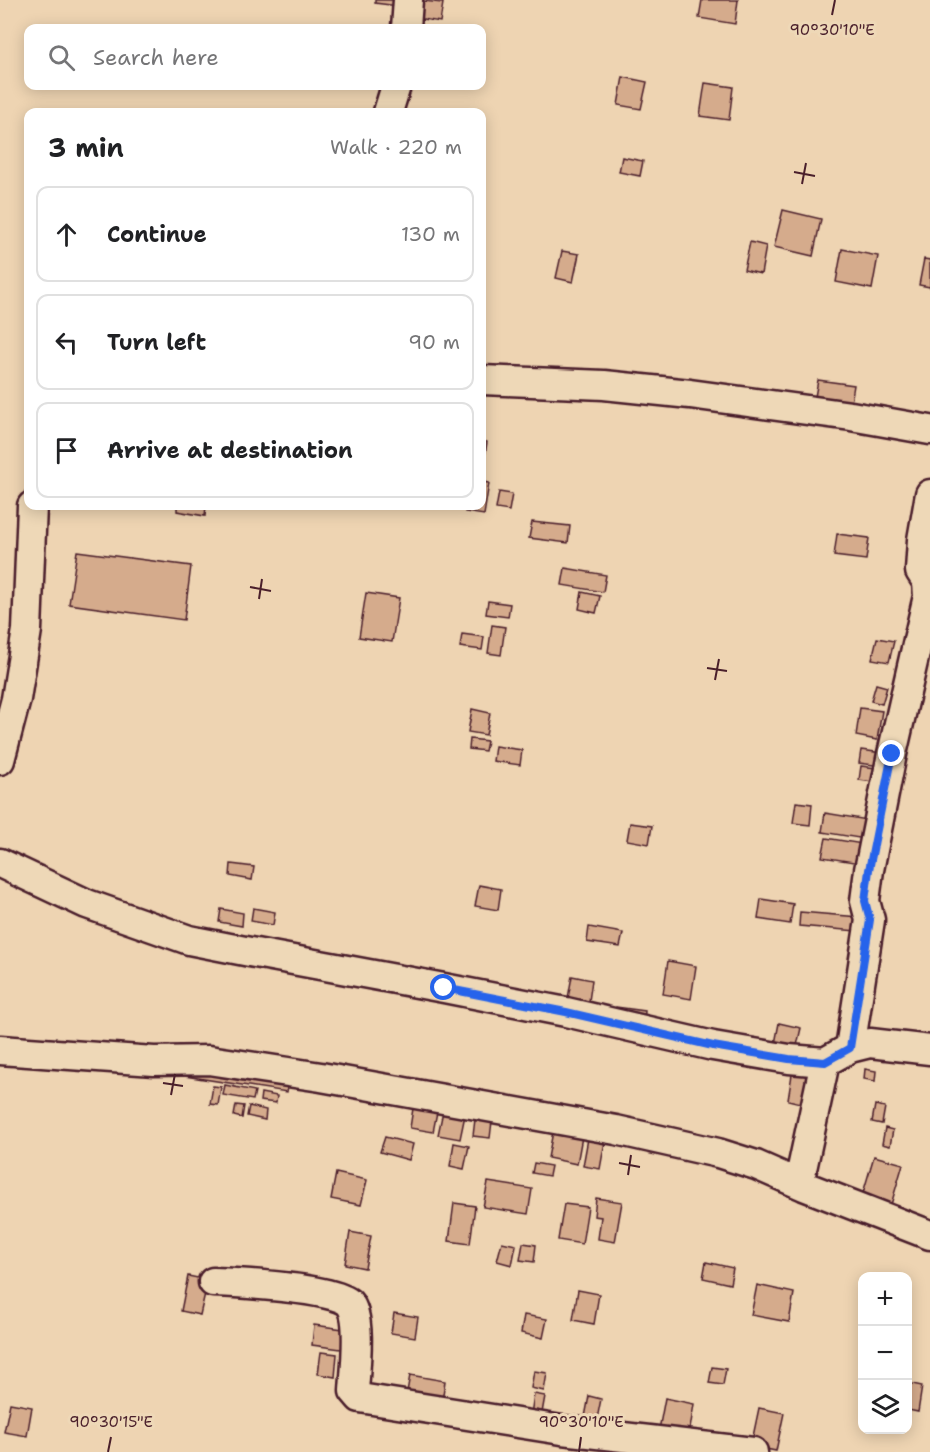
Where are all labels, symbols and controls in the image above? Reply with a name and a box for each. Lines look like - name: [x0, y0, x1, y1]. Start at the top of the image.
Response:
- text: 90°30'10"E: [789, 20, 875, 40]
- search box: [24, 24, 486, 90]
- icon: search: [45, 41, 78, 74]
- text: Search here: [93, 43, 219, 72]
- text: 3 min: [48, 130, 124, 165]
- text: Walk · 220 m: [330, 134, 462, 160]
- icon: ahead: [50, 218, 83, 251]
- text: Continue: [107, 220, 207, 249]
- text: 130 m: [401, 221, 460, 247]
- icon: left: [50, 326, 83, 359]
- text: Turn left: [107, 328, 206, 357]
- text: 90 m: [408, 329, 460, 355]
- icon: arrive: [50, 434, 83, 467]
- text: Arrive at destination: [107, 436, 353, 465]
- route end: [878, 740, 904, 766]
- route start: [430, 974, 456, 1000]
- map controls: [858, 1272, 912, 1434]
- button: +: [858, 1272, 912, 1326]
- button: −: [858, 1326, 912, 1380]
- button: layers: [858, 1380, 912, 1434]
- text: 90°30'15"E: [69, 1412, 153, 1432]
- text: 90°30'10"E: [538, 1412, 624, 1432]

